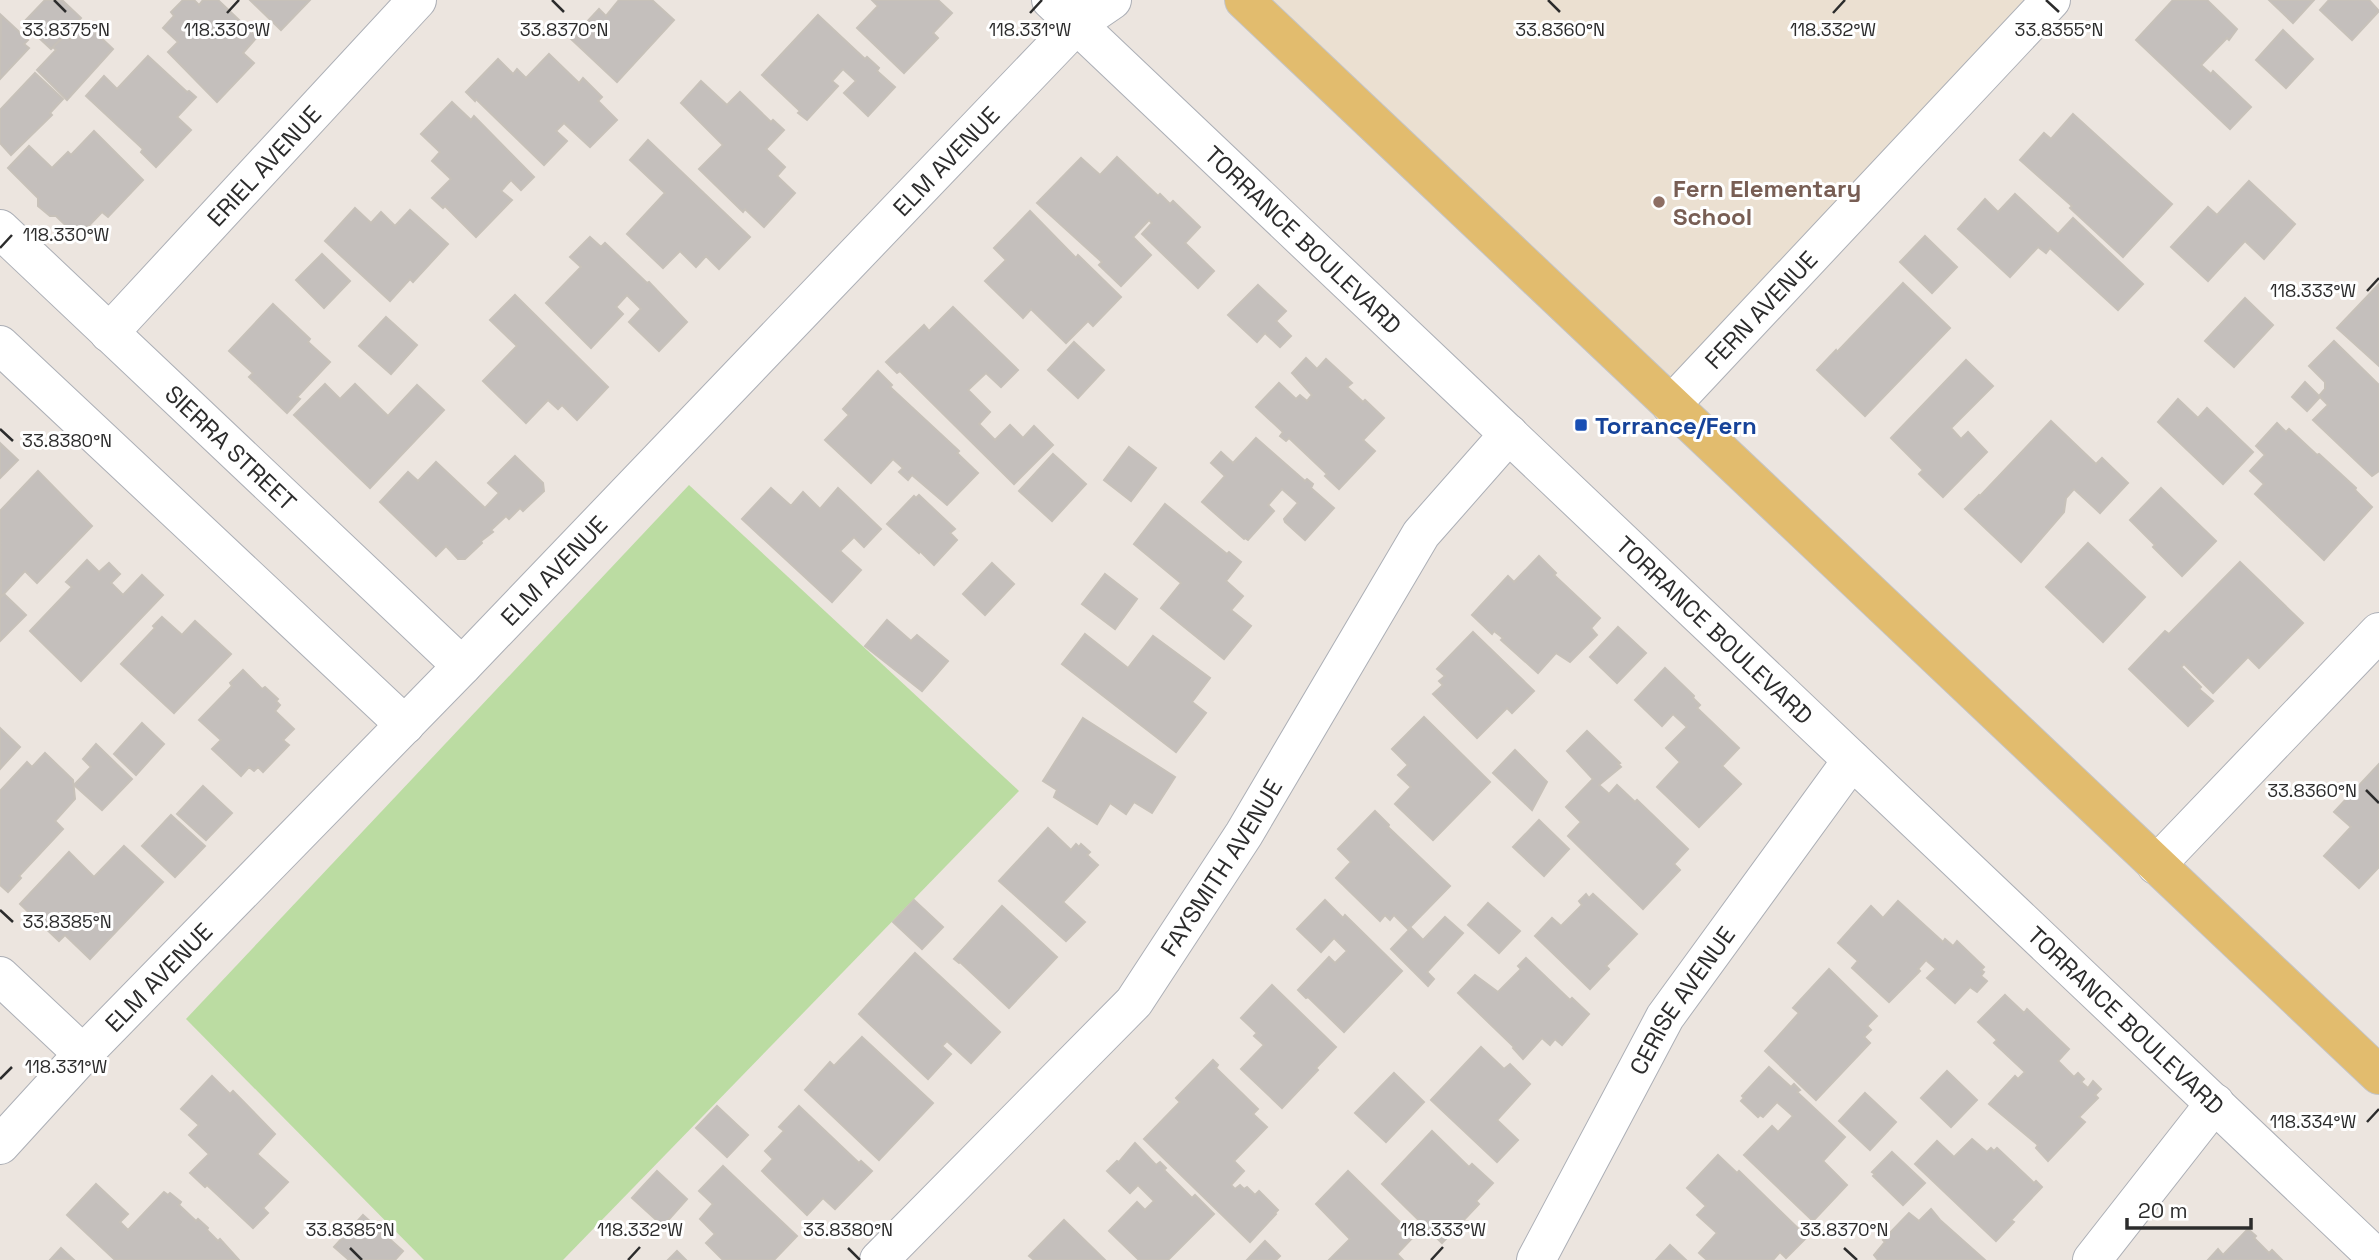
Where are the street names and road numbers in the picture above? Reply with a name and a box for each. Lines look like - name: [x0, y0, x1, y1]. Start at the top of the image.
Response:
- street label: ERIEL AVENUE: [200, 99, 328, 233]
- street label: ELM AVENUE: [886, 99, 1006, 223]
- street label: TORRANCE BOULEVARD: [1198, 139, 1409, 340]
- street label: FERN AVENUE: [1698, 244, 1824, 375]
- street label: SIERRA STREET: [159, 378, 303, 517]
- street label: ELM AVENUE: [494, 509, 614, 632]
- street label: TORRANCE BOULEVARD: [1610, 529, 1820, 731]
- street label: FAYSMITH AVENUE: [1153, 773, 1289, 962]
- street label: ELM AVENUE: [98, 916, 219, 1038]
- street label: TORRANCE BOULEVARD: [2021, 919, 2231, 1121]
- street label: CERISE AVENUE: [1622, 920, 1742, 1080]

